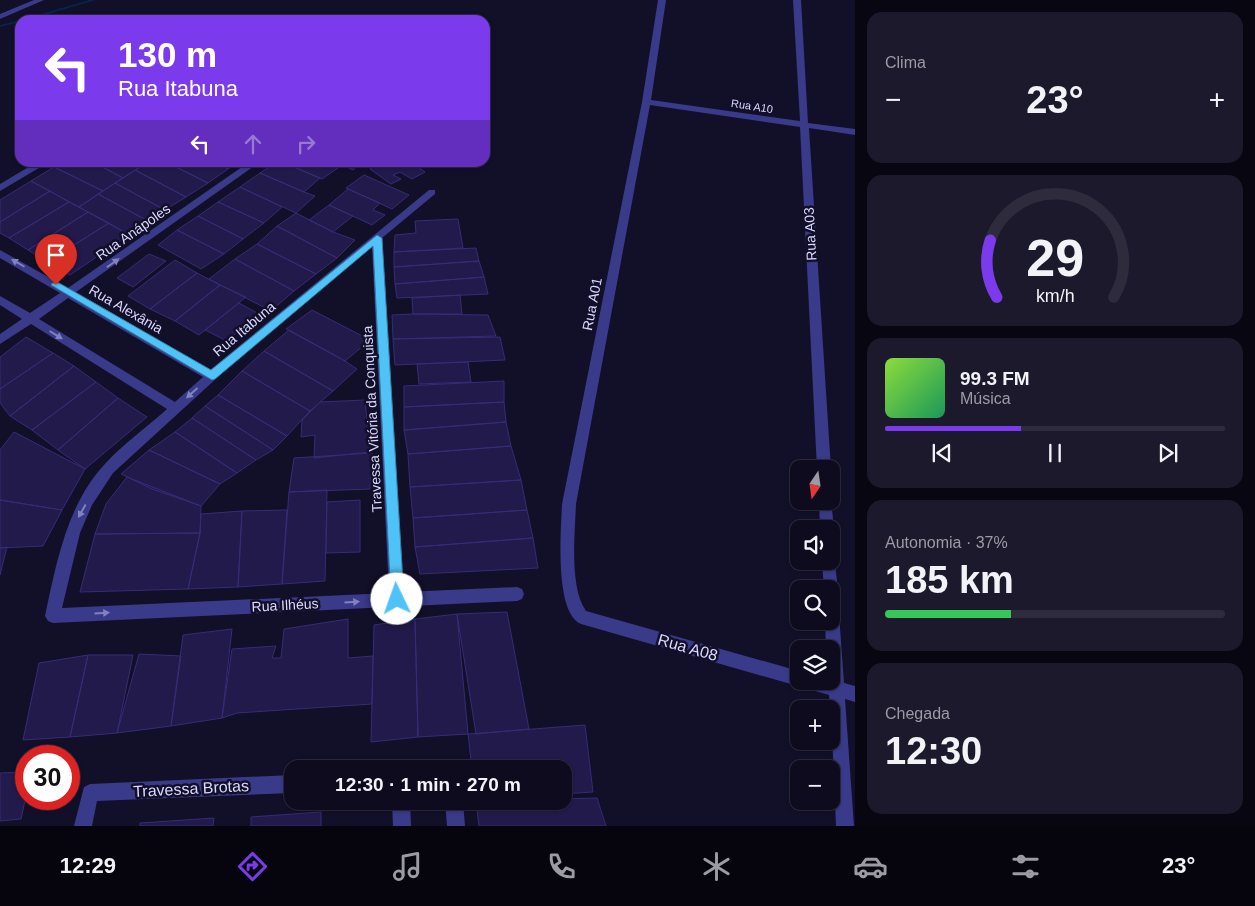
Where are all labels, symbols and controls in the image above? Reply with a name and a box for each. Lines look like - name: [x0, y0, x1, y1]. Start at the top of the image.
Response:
- icon: left: [35, 35, 100, 100]
- text: 130 m: [118, 35, 217, 74]
- text: Clima: [885, 54, 926, 71]
- text: Rua Itabuna: [118, 76, 238, 101]
- text: 23°: [1026, 79, 1084, 121]
- text: −: [885, 84, 901, 115]
- text: +: [1209, 84, 1225, 115]
- street label: Rua A10: [730, 97, 774, 115]
- icon: left: [186, 130, 214, 158]
- icon: ahead: [239, 130, 267, 158]
- icon: right: [292, 130, 320, 158]
- street label: Rua Anápoles: [93, 200, 173, 264]
- street label: Rua A03: [801, 207, 819, 261]
- text: 29: [1026, 229, 1084, 287]
- pin: [35, 234, 77, 285]
- icon: arrive: [42, 241, 70, 269]
- one-way arrow: [106, 258, 119, 268]
- one-way arrow: [11, 259, 24, 268]
- street label: Rua A01: [579, 276, 605, 332]
- street label: Rua Alexânia: [86, 281, 166, 337]
- text: km/h: [1036, 286, 1074, 306]
- street label: Rua Itabuna: [210, 298, 279, 360]
- street label: Travessa Vitória da Conquista: [359, 325, 385, 513]
- one-way arrow: [50, 331, 63, 340]
- text: 99.3 FM: [960, 368, 1030, 389]
- one-way arrow: [186, 387, 199, 398]
- text: Música: [960, 390, 1011, 407]
- icon: previous: [928, 439, 956, 467]
- icon: pause: [1041, 439, 1069, 467]
- icon: next: [1154, 439, 1182, 467]
- north arrow: [790, 460, 840, 510]
- map controls: [790, 460, 840, 810]
- one-way arrow: [78, 503, 86, 518]
- button: sound: [790, 520, 840, 570]
- text: Autonomia · 37%: [885, 534, 1008, 551]
- text: 185 km: [885, 559, 1014, 601]
- position arrow: [370, 572, 422, 624]
- button: search: [790, 580, 840, 630]
- street label: Rua Ilhéus: [251, 595, 319, 615]
- one-way arrow: [344, 597, 360, 605]
- one-way arrow: [94, 609, 110, 617]
- street label: Rua A08: [656, 631, 720, 664]
- button: layers: [790, 640, 840, 690]
- button: +: [790, 700, 840, 750]
- text: Chegada: [885, 705, 950, 722]
- text: 12:30: [885, 730, 982, 772]
- speed limit sign: 30: [15, 745, 80, 810]
- button: −: [790, 760, 840, 810]
- text: 12:30 · 1 min · 270 m: [335, 774, 521, 795]
- street label: Travessa Brotas: [133, 777, 249, 800]
- icon: directions: [235, 849, 270, 884]
- icon: music: [390, 849, 425, 884]
- icon: phone: [544, 849, 579, 884]
- icon: climate: [699, 849, 734, 884]
- icon: car: [853, 849, 888, 884]
- icon: filters: [1008, 849, 1043, 884]
- text: 12:29: [60, 853, 116, 878]
- text: 23°: [1162, 853, 1195, 878]

